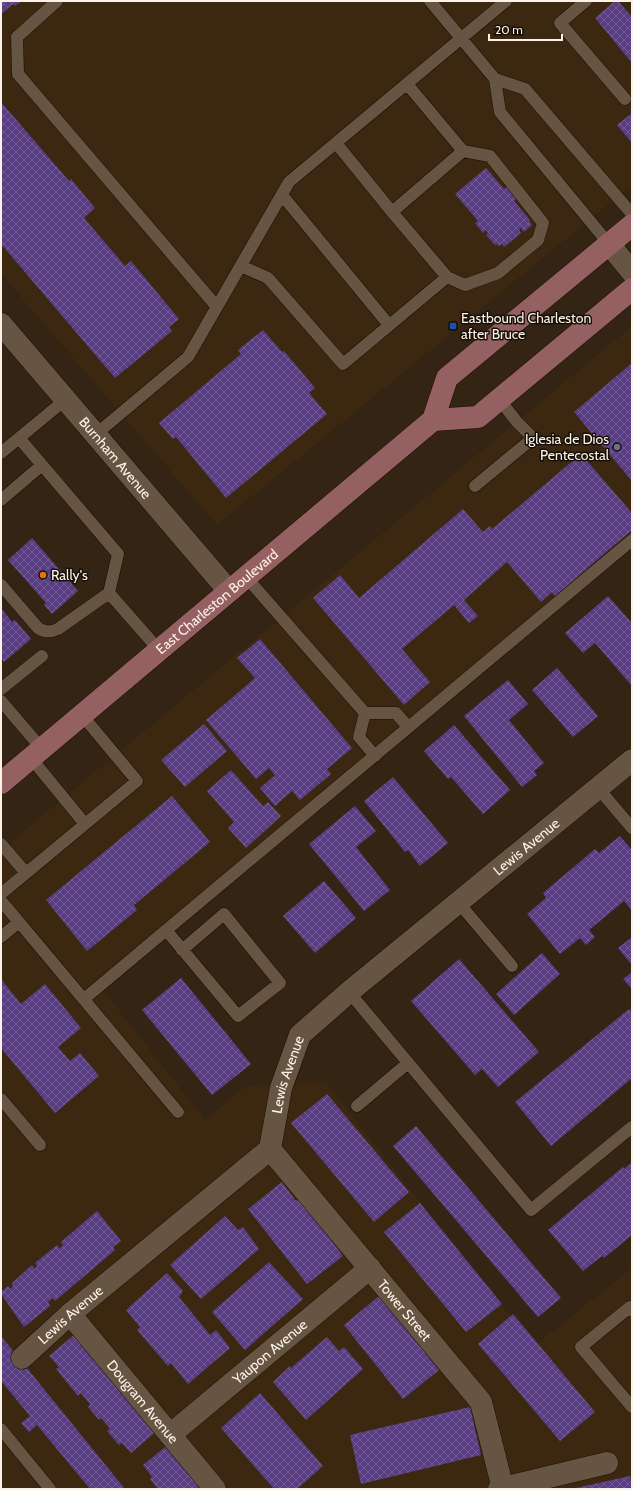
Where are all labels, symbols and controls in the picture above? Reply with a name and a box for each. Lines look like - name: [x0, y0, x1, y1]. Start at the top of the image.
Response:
- scale bar: [489, 16, 562, 42]
- text: 20 m: [495, 22, 523, 37]
- place label: Eastbound Charleston after Bruce: [461, 309, 591, 343]
- marker: Eastbound Charleston after Bruce: [448, 321, 458, 331]
- street label: Burnham Avenue: [75, 413, 155, 503]
- place label: Iglesia de Dios Pentecostal: [525, 430, 610, 464]
- marker: Iglesia de Dios Pentecostal: [612, 442, 622, 452]
- street label: East Charleston Boulevard: [152, 545, 282, 658]
- place label: Rally's: [51, 566, 88, 584]
- marker: Rally's: [38, 570, 48, 580]
- street label: Lewis Avenue: [489, 814, 563, 879]
- street label: Lewis Avenue: [268, 1033, 308, 1115]
- street label: Tower Street: [374, 1276, 436, 1345]
- street label: Lewis Avenue: [34, 1282, 107, 1348]
- street label: Yaupon Avenue: [228, 1315, 311, 1389]
- street label: Dougram Avenue: [103, 1356, 183, 1447]

